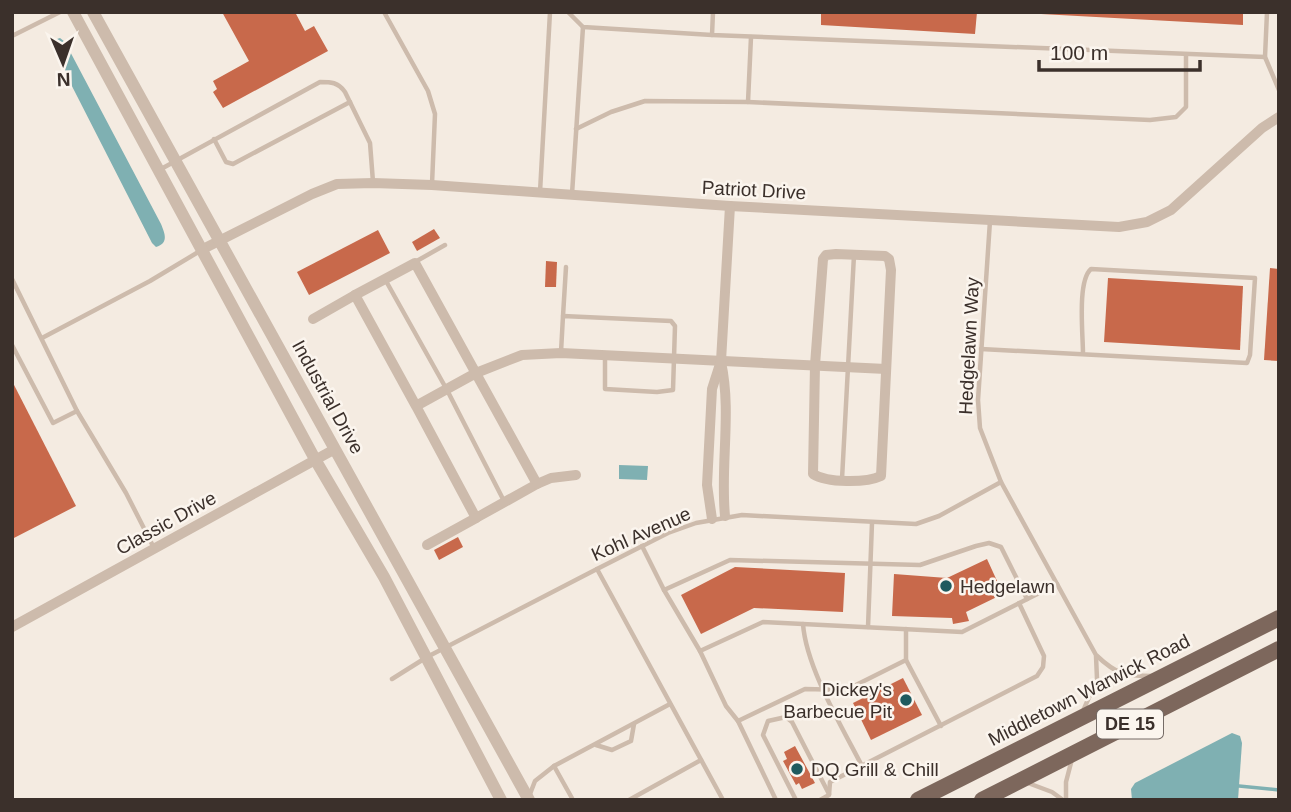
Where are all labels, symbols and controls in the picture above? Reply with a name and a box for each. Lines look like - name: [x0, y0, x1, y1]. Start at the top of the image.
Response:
- north arrow: [28, 28, 98, 98]
- scale bar: [1039, 28, 1200, 72]
- text: 100 m: [1050, 41, 1108, 64]
- text: N: [56, 69, 71, 90]
- street label: Patriot Drive: [701, 177, 807, 203]
- street label: Hedgelawn Way: [955, 276, 983, 415]
- street label: Industrial Drive: [288, 336, 368, 458]
- street label: Classic Drive: [112, 487, 220, 559]
- street label: Kohl Avenue: [588, 503, 694, 565]
- place label: Hedgelawn: [960, 576, 1055, 597]
- marker: Hedgelawn: [938, 578, 954, 594]
- street label: Middletown Warwick Road: [985, 630, 1193, 750]
- place label: Dickey's Barbecue Pit: [783, 679, 893, 722]
- marker: Dickey's Barbecue Pit: [898, 692, 914, 708]
- road number: DE 15: [1097, 710, 1163, 738]
- place label: DQ Grill & Chill: [811, 759, 939, 780]
- marker: DQ Grill & Chill: [789, 761, 805, 777]

